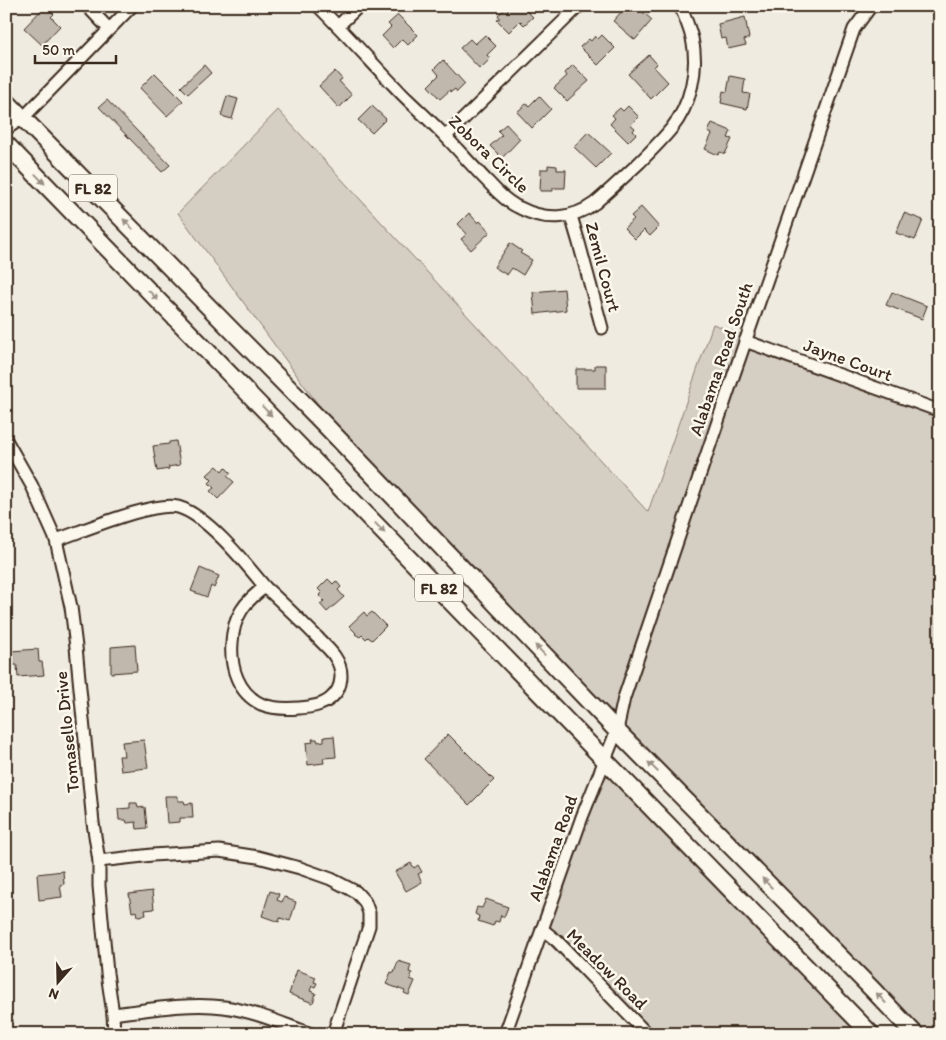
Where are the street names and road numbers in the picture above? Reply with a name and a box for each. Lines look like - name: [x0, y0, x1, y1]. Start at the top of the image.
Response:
- street label: Zobora Circle: [444, 110, 534, 198]
- road number: FL 82: [69, 174, 117, 202]
- street label: Zemil Court: [580, 220, 626, 315]
- street label: Alabama Road South: [684, 279, 758, 439]
- street label: Jayne Court: [801, 334, 896, 386]
- road number: FL 82: [415, 574, 463, 602]
- street label: Tomasello Drive: [50, 670, 84, 794]
- street label: Alabama Road: [524, 792, 582, 904]
- street label: Meadow Road: [562, 924, 652, 1014]

